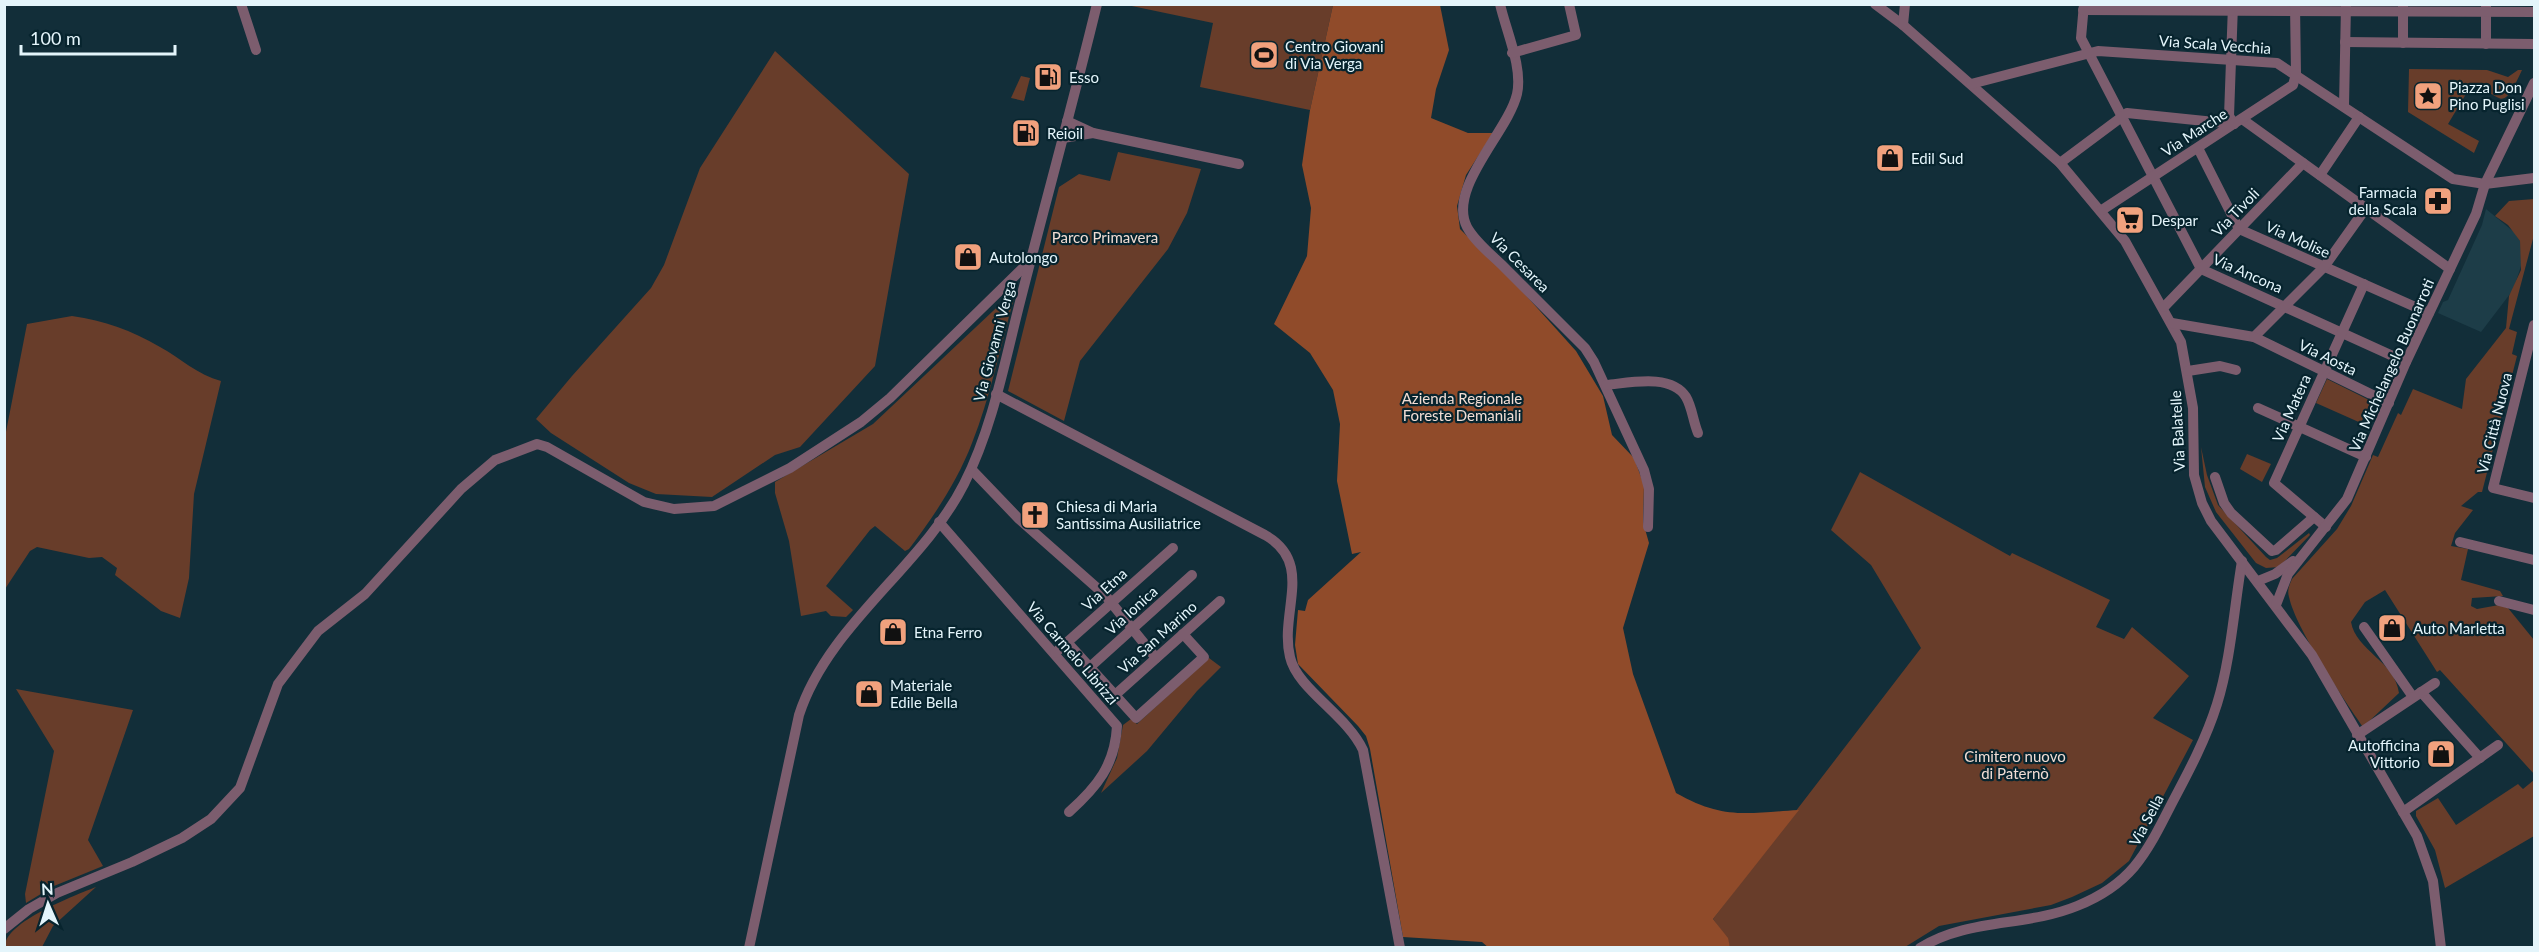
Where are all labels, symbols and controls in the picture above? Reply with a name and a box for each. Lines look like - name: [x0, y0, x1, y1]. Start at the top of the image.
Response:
- scale bar: [21, 18, 176, 56]
- text: 100 m: [30, 27, 81, 49]
- street label: Via Scala Vecchia: [2158, 31, 2272, 57]
- place label: Centro Giovani di Via Verga: [1285, 37, 1384, 72]
- sports icon: Centro Giovani di Via Verga: [1248, 39, 1280, 71]
- fuel station icon: Esso: [1032, 61, 1064, 93]
- place label: Esso: [1069, 68, 1099, 86]
- place label: Piazza Don Pino Puglisi: [2449, 78, 2525, 113]
- place icon: Piazza Don Pino Puglisi: [2412, 80, 2444, 112]
- street label: Via Marche: [2158, 104, 2230, 160]
- fuel station icon: Reioil: [1010, 117, 1042, 149]
- place label: Reioil: [1047, 124, 1083, 142]
- shop icon: Edil Sud: [1874, 142, 1906, 174]
- place label: Edil Sud: [1911, 149, 1963, 167]
- place label: Farmacia della Scala: [2349, 183, 2417, 218]
- street label: Via Tivoli: [2208, 184, 2262, 240]
- pharmacy icon: Farmacia della Scala: [2422, 185, 2454, 217]
- supermarket icon: Despar: [2114, 204, 2146, 236]
- place label: Despar: [2151, 211, 2199, 229]
- street label: Via Molise: [2263, 217, 2333, 261]
- park label: Parco Primavera: [1052, 228, 1158, 246]
- street label: Via Cesarea: [1486, 228, 1554, 296]
- shop icon: Autolongo: [952, 241, 984, 273]
- place label: Autolongo: [989, 248, 1058, 266]
- street label: Via Ancona: [2210, 250, 2286, 296]
- street label: Via Michelangelo Buonarroti: [2345, 276, 2437, 454]
- street label: Via Giovanni Verga: [969, 279, 1019, 403]
- street label: Via Aosta: [2296, 335, 2360, 379]
- street label: Via Matera: [2268, 371, 2314, 445]
- street label: Via Città Nuova: [2473, 371, 2515, 475]
- park label: Azienda Regionale Foreste Demaniali: [1402, 389, 1522, 424]
- street label: Via Balatelle: [2166, 390, 2188, 472]
- place label: Chiesa di Maria Santissima Ausiliatrice: [1056, 497, 1201, 532]
- church icon: Chiesa di Maria Santissima Ausiliatrice: [1019, 499, 1051, 531]
- street label: Via Etna: [1078, 564, 1130, 614]
- street label: Via Ionica: [1101, 582, 1161, 638]
- street label: Via San Marino: [1114, 597, 1200, 677]
- street label: Via Carmelo Librizzi: [1024, 598, 1122, 708]
- shop icon: Auto Marletta: [2376, 612, 2408, 644]
- shop icon: Etna Ferro: [877, 616, 909, 648]
- place label: Auto Marletta: [2413, 619, 2505, 637]
- place label: Etna Ferro: [914, 623, 982, 641]
- place label: Materiale Edile Bella: [890, 676, 958, 711]
- shop icon: Materiale Edile Bella: [853, 678, 885, 710]
- place label: Autofficina Vittorio: [2348, 736, 2420, 771]
- shop icon: Autofficina Vittorio: [2425, 738, 2457, 770]
- park label: Cimitero nuovo di Paternò: [1964, 747, 2066, 782]
- street label: Via Sella: [2125, 791, 2167, 849]
- north arrow: [18, 874, 78, 934]
- text: N: [41, 879, 54, 898]

